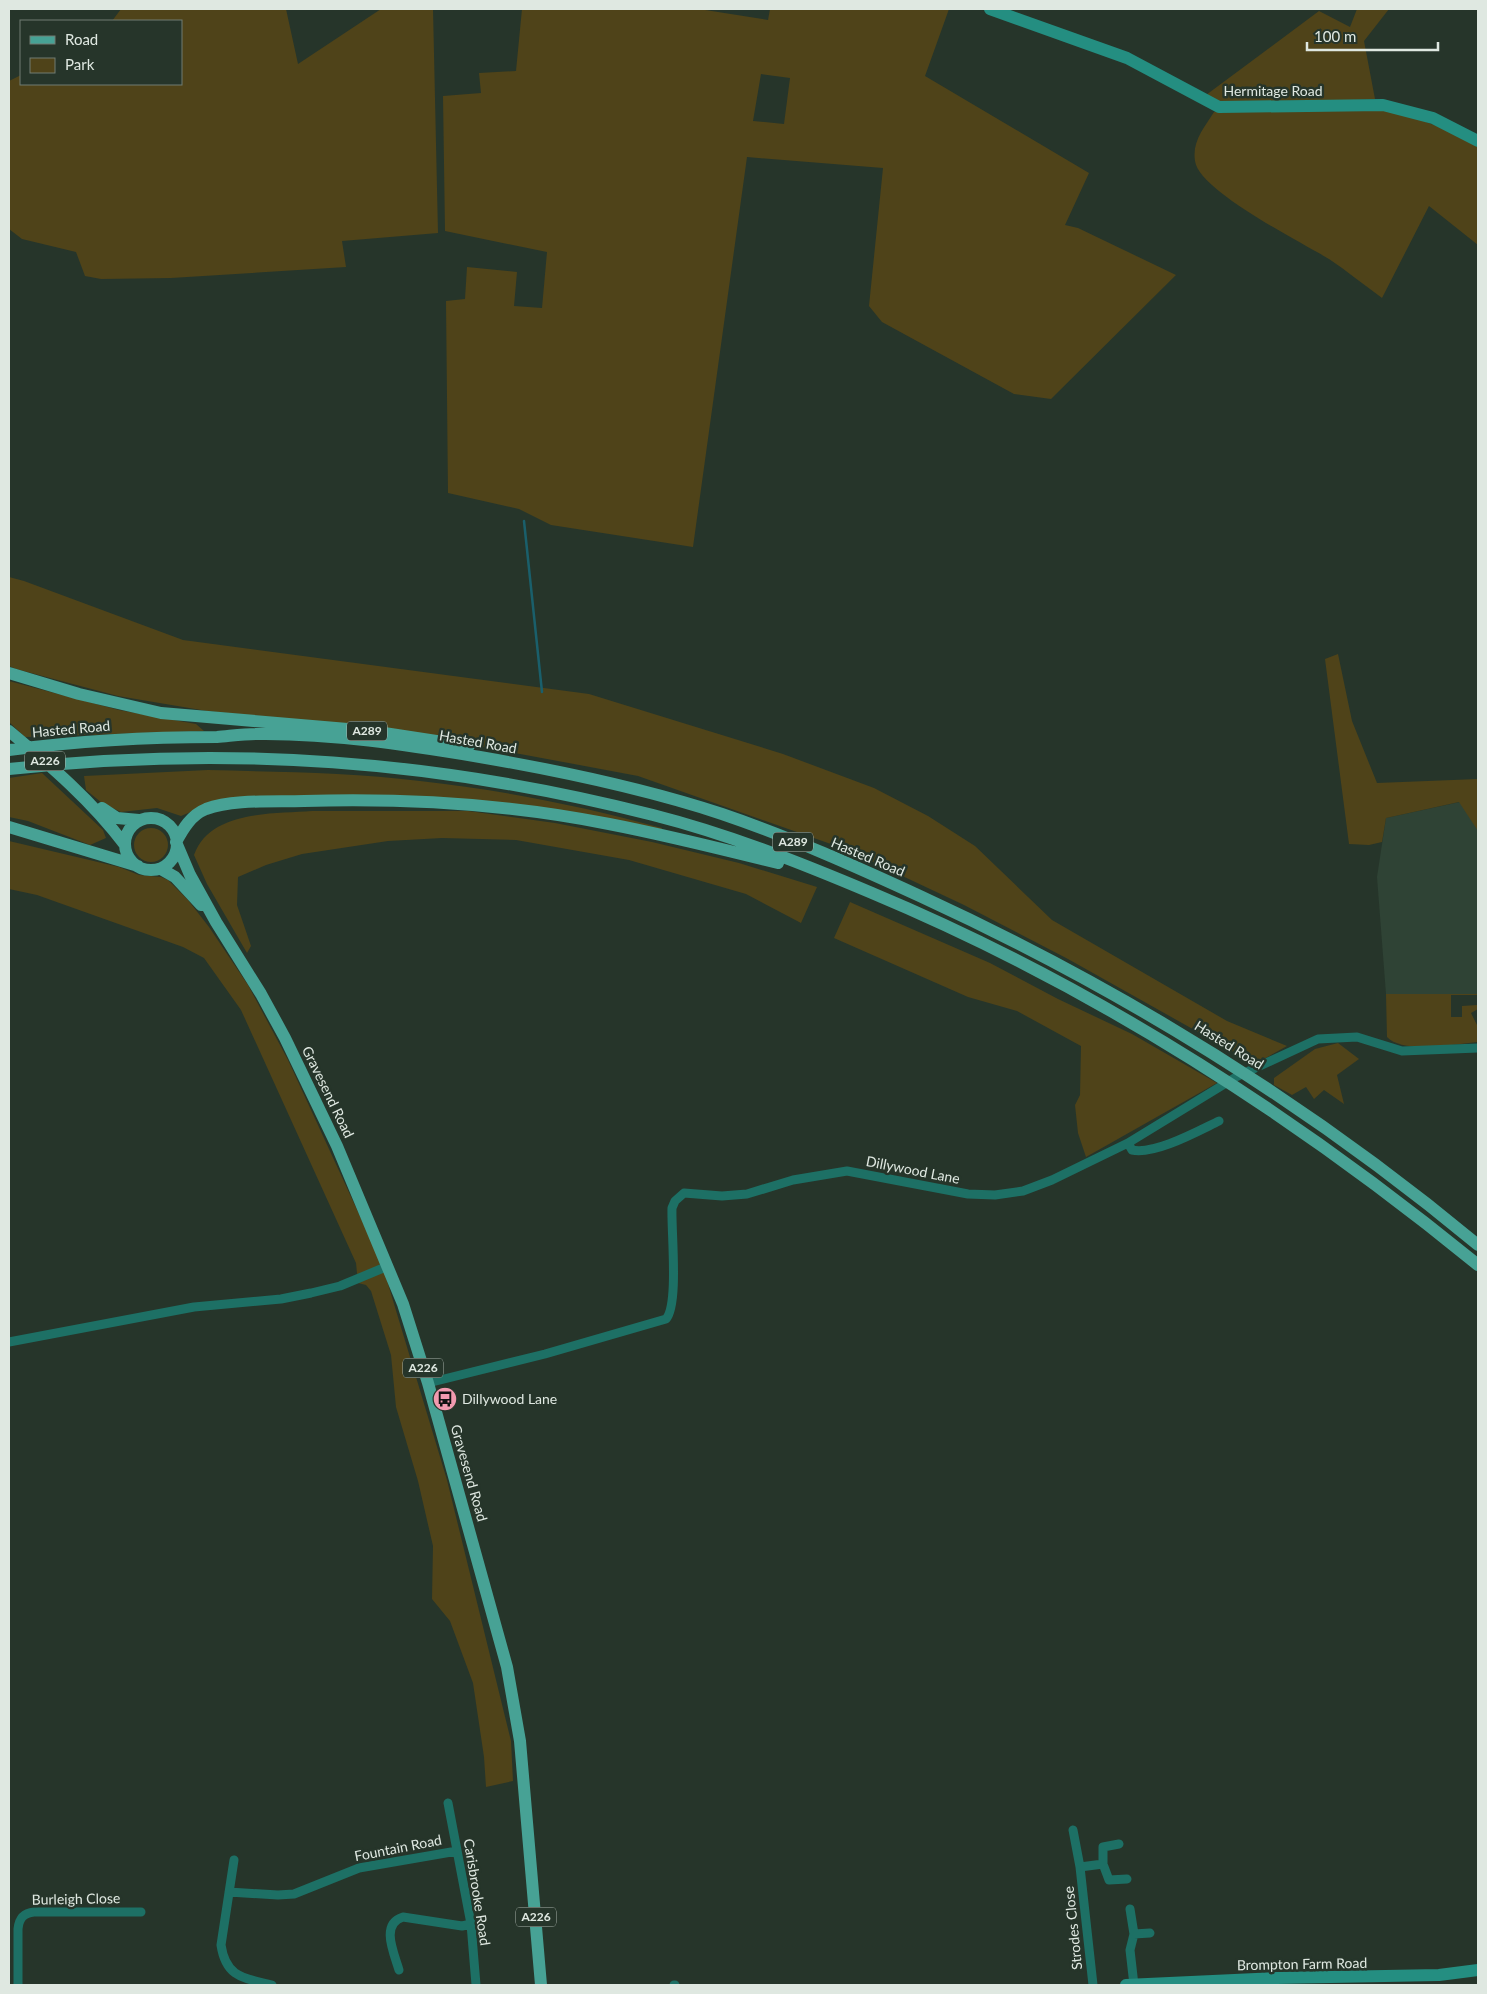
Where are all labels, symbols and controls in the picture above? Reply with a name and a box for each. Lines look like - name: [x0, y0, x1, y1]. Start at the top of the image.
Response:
- legend: [20, 20, 182, 85]
- scale bar: [1307, 20, 1438, 52]
- text: 100 m: [1314, 27, 1356, 45]
- text: Road: [65, 30, 98, 48]
- text: Park: [65, 55, 95, 73]
- street label: Hermitage Road: [1223, 82, 1323, 99]
- street label: Hasted Road: [31, 717, 111, 740]
- road number: A289: [347, 721, 387, 740]
- street label: Hasted Road: [438, 726, 518, 757]
- road number: A226: [25, 751, 65, 770]
- road number: A289: [773, 832, 813, 852]
- street label: Hasted Road: [829, 833, 908, 880]
- street label: Hasted Road: [1192, 1017, 1267, 1073]
- street label: Gravesend Road: [299, 1043, 358, 1140]
- street label: Dillywood Lane: [865, 1152, 961, 1187]
- road number: A226: [403, 1359, 443, 1378]
- bus stop icon: Dillywood Lane: [432, 1386, 458, 1412]
- place label: Dillywood Lane: [462, 1390, 557, 1407]
- street label: Gravesend Road: [448, 1422, 491, 1523]
- street label: Fountain Road: [353, 1831, 443, 1864]
- street label: Carisbrooke Road: [461, 1837, 494, 1947]
- street label: Strodes Close: [1060, 1885, 1085, 1971]
- street label: Burleigh Close: [32, 1889, 120, 1908]
- road number: A226: [516, 1908, 556, 1926]
- street label: Brompton Farm Road: [1237, 1954, 1367, 1973]

